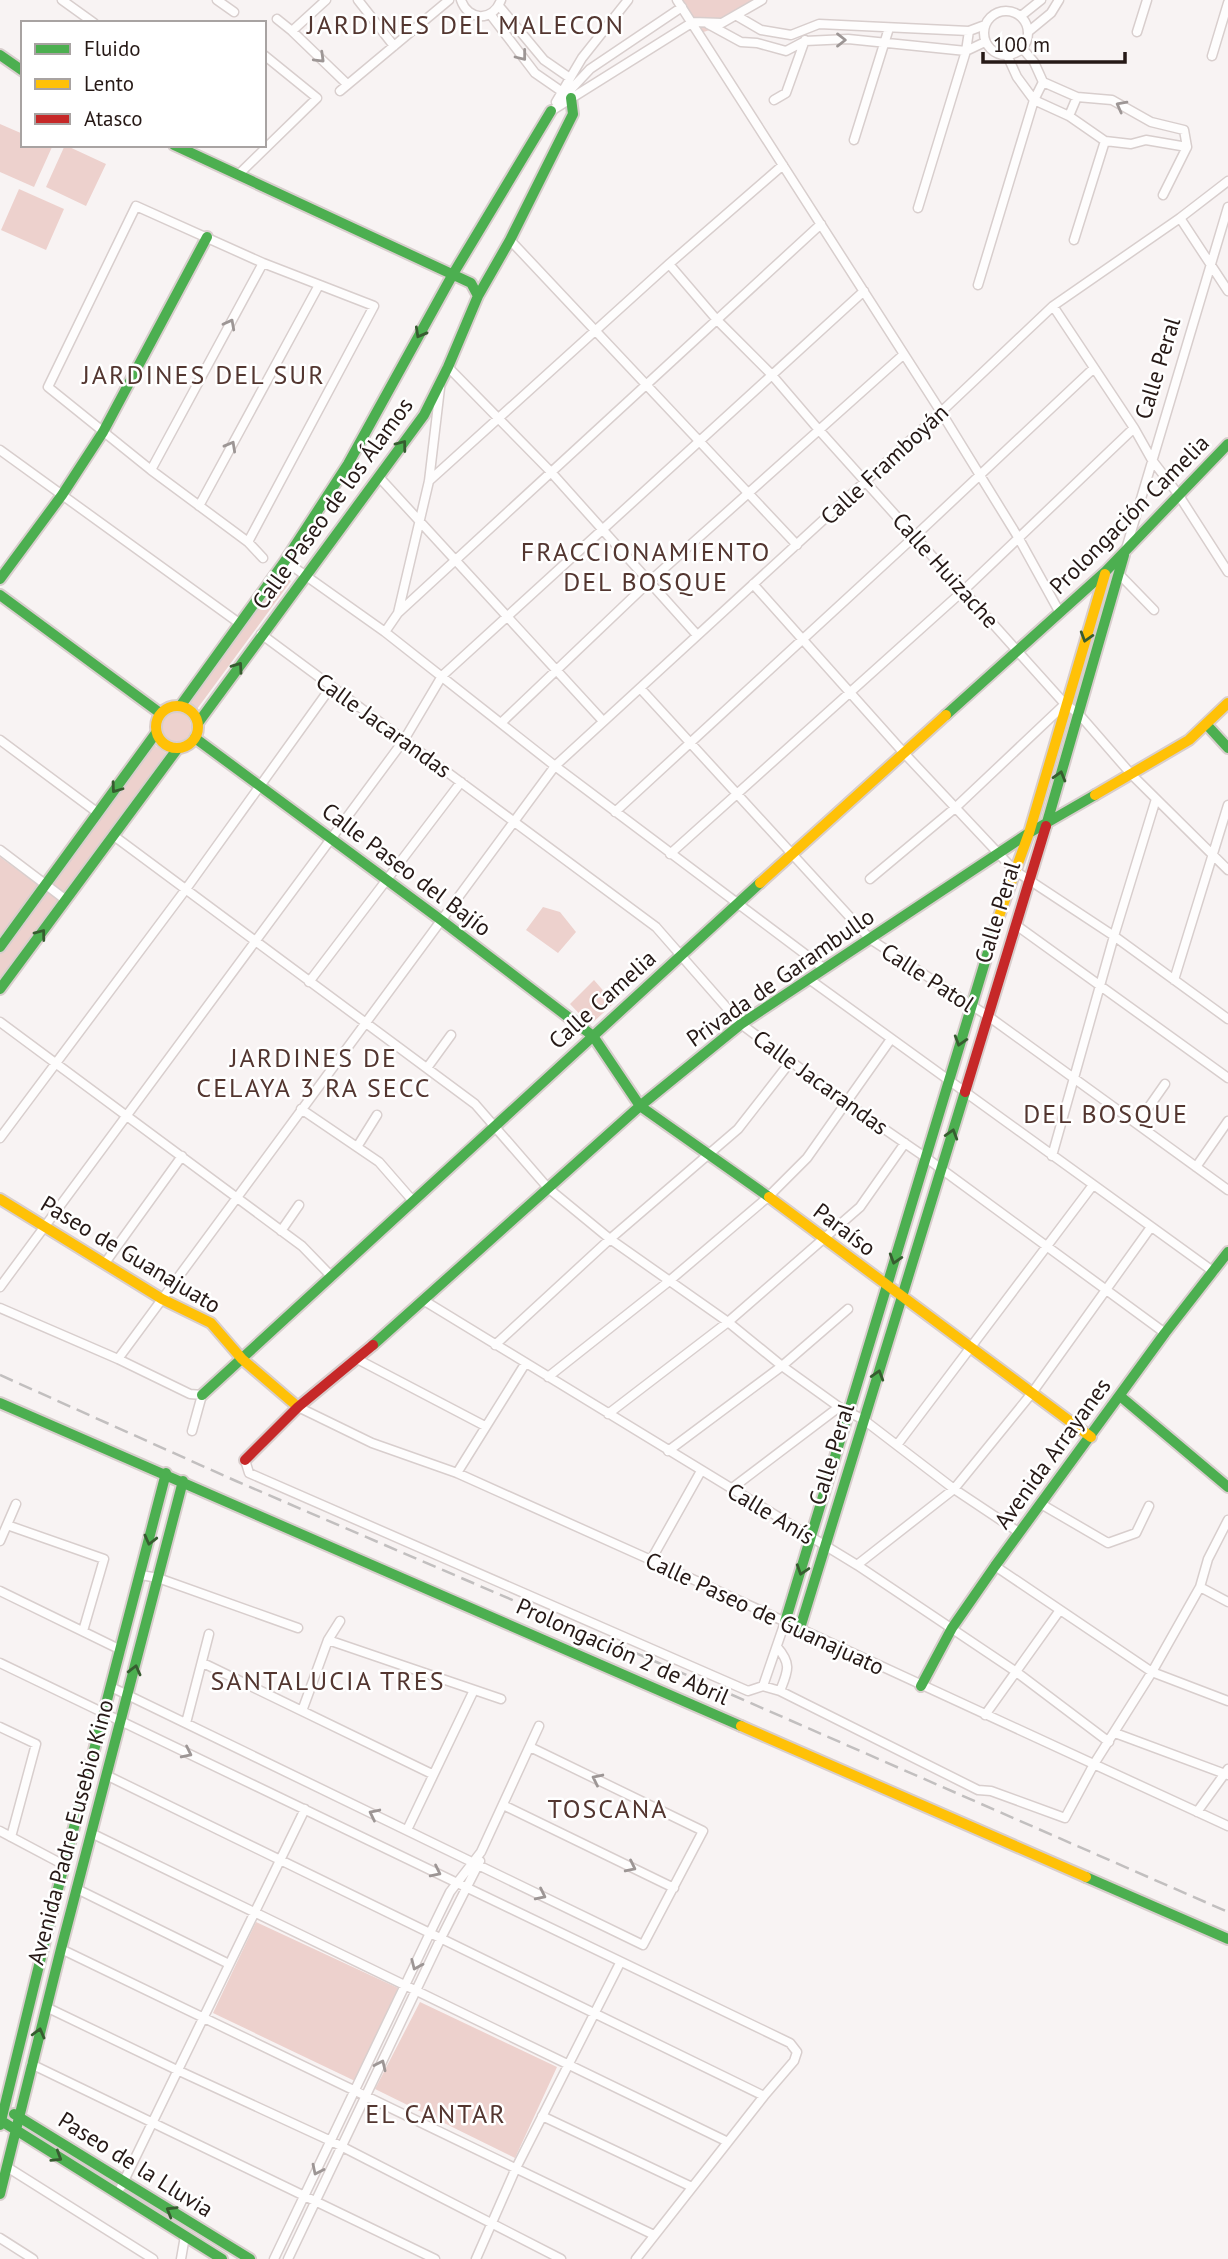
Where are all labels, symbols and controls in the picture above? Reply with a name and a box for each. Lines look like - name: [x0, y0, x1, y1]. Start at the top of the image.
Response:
- district label: JARDINES DEL MALECON: [306, 8, 625, 41]
- legend: [21, 21, 266, 147]
- scale bar: [983, 21, 1125, 65]
- text: 100 m: [993, 31, 1050, 58]
- one-way arrow: [836, 32, 847, 48]
- text: Fluido: [84, 35, 141, 62]
- one-way arrow: [514, 48, 527, 61]
- one-way arrow: [312, 49, 325, 62]
- text: Lento: [84, 70, 134, 97]
- one-way arrow: [1116, 100, 1128, 114]
- text: Atasco: [84, 105, 143, 132]
- street label: Calle Peral: [1128, 313, 1186, 422]
- one-way arrow: [222, 319, 235, 331]
- one-way arrow: [415, 326, 428, 339]
- district label: JARDINES DEL SUR: [81, 358, 326, 391]
- street label: Calle Paseo de los Álamos: [245, 391, 419, 615]
- street label: Calle Framboyán: [814, 397, 954, 531]
- street label: Prolongación Camelia: [1043, 428, 1215, 600]
- one-way arrow: [394, 440, 406, 453]
- one-way arrow: [223, 441, 236, 453]
- street label: Calle Huizache: [886, 506, 1006, 634]
- district label: FRACCIONAMIENTO DEL BOSQUE: [521, 535, 771, 598]
- one-way arrow: [1080, 630, 1095, 642]
- one-way arrow: [230, 662, 242, 675]
- street label: Calle Jacarandas: [311, 666, 457, 784]
- one-way arrow: [1052, 770, 1066, 782]
- one-way arrow: [112, 780, 124, 793]
- street label: Calle Paseo del Bajío: [316, 796, 498, 942]
- street label: Calle Peral: [968, 857, 1026, 966]
- street label: Privada de Garambullo: [681, 901, 879, 1053]
- one-way arrow: [32, 929, 45, 942]
- street label: Calle Patol: [876, 936, 980, 1018]
- street label: Calle Camelia: [542, 943, 662, 1055]
- street label: Calle Jacarandas: [748, 1023, 894, 1141]
- one-way arrow: [954, 1034, 969, 1046]
- district label: JARDINES DE CELAYA 3 RA SECC: [196, 1041, 432, 1104]
- district label: DEL BOSQUE: [1023, 1097, 1189, 1130]
- one-way arrow: [944, 1129, 958, 1141]
- street label: Paseo de Guanajuato: [36, 1189, 226, 1319]
- street label: Paraíso: [808, 1196, 882, 1262]
- one-way arrow: [888, 1252, 903, 1264]
- one-way arrow: [870, 1370, 884, 1382]
- street label: Avenida Arrayanes: [987, 1372, 1117, 1534]
- street label: Calle Peral: [802, 1399, 860, 1508]
- street label: Calle Anís: [722, 1476, 820, 1550]
- one-way arrow: [143, 1533, 158, 1545]
- street label: Calle Paseo de Guanajuato: [641, 1545, 889, 1681]
- one-way arrow: [795, 1564, 810, 1576]
- street label: Prolongación 2 de Abril: [512, 1591, 734, 1711]
- district label: SANTALUCIA TRES: [210, 1664, 446, 1697]
- one-way arrow: [127, 1665, 141, 1677]
- street label: Avenida Padre Eusebio Kino: [21, 1696, 119, 1968]
- one-way arrow: [180, 1744, 192, 1758]
- one-way arrow: [592, 1774, 604, 1788]
- district label: TOSCANA: [548, 1792, 668, 1825]
- one-way arrow: [369, 1808, 381, 1822]
- one-way arrow: [624, 1859, 636, 1873]
- one-way arrow: [429, 1864, 441, 1878]
- one-way arrow: [534, 1886, 546, 1900]
- one-way arrow: [410, 1958, 424, 1970]
- one-way arrow: [31, 2027, 46, 2039]
- one-way arrow: [373, 2060, 387, 2072]
- district label: EL CANTAR: [365, 2097, 507, 2130]
- street label: Paseo de la Lluvia: [53, 2105, 219, 2223]
- one-way arrow: [50, 2148, 63, 2161]
- one-way arrow: [312, 2163, 326, 2175]
- one-way arrow: [165, 2207, 178, 2220]

